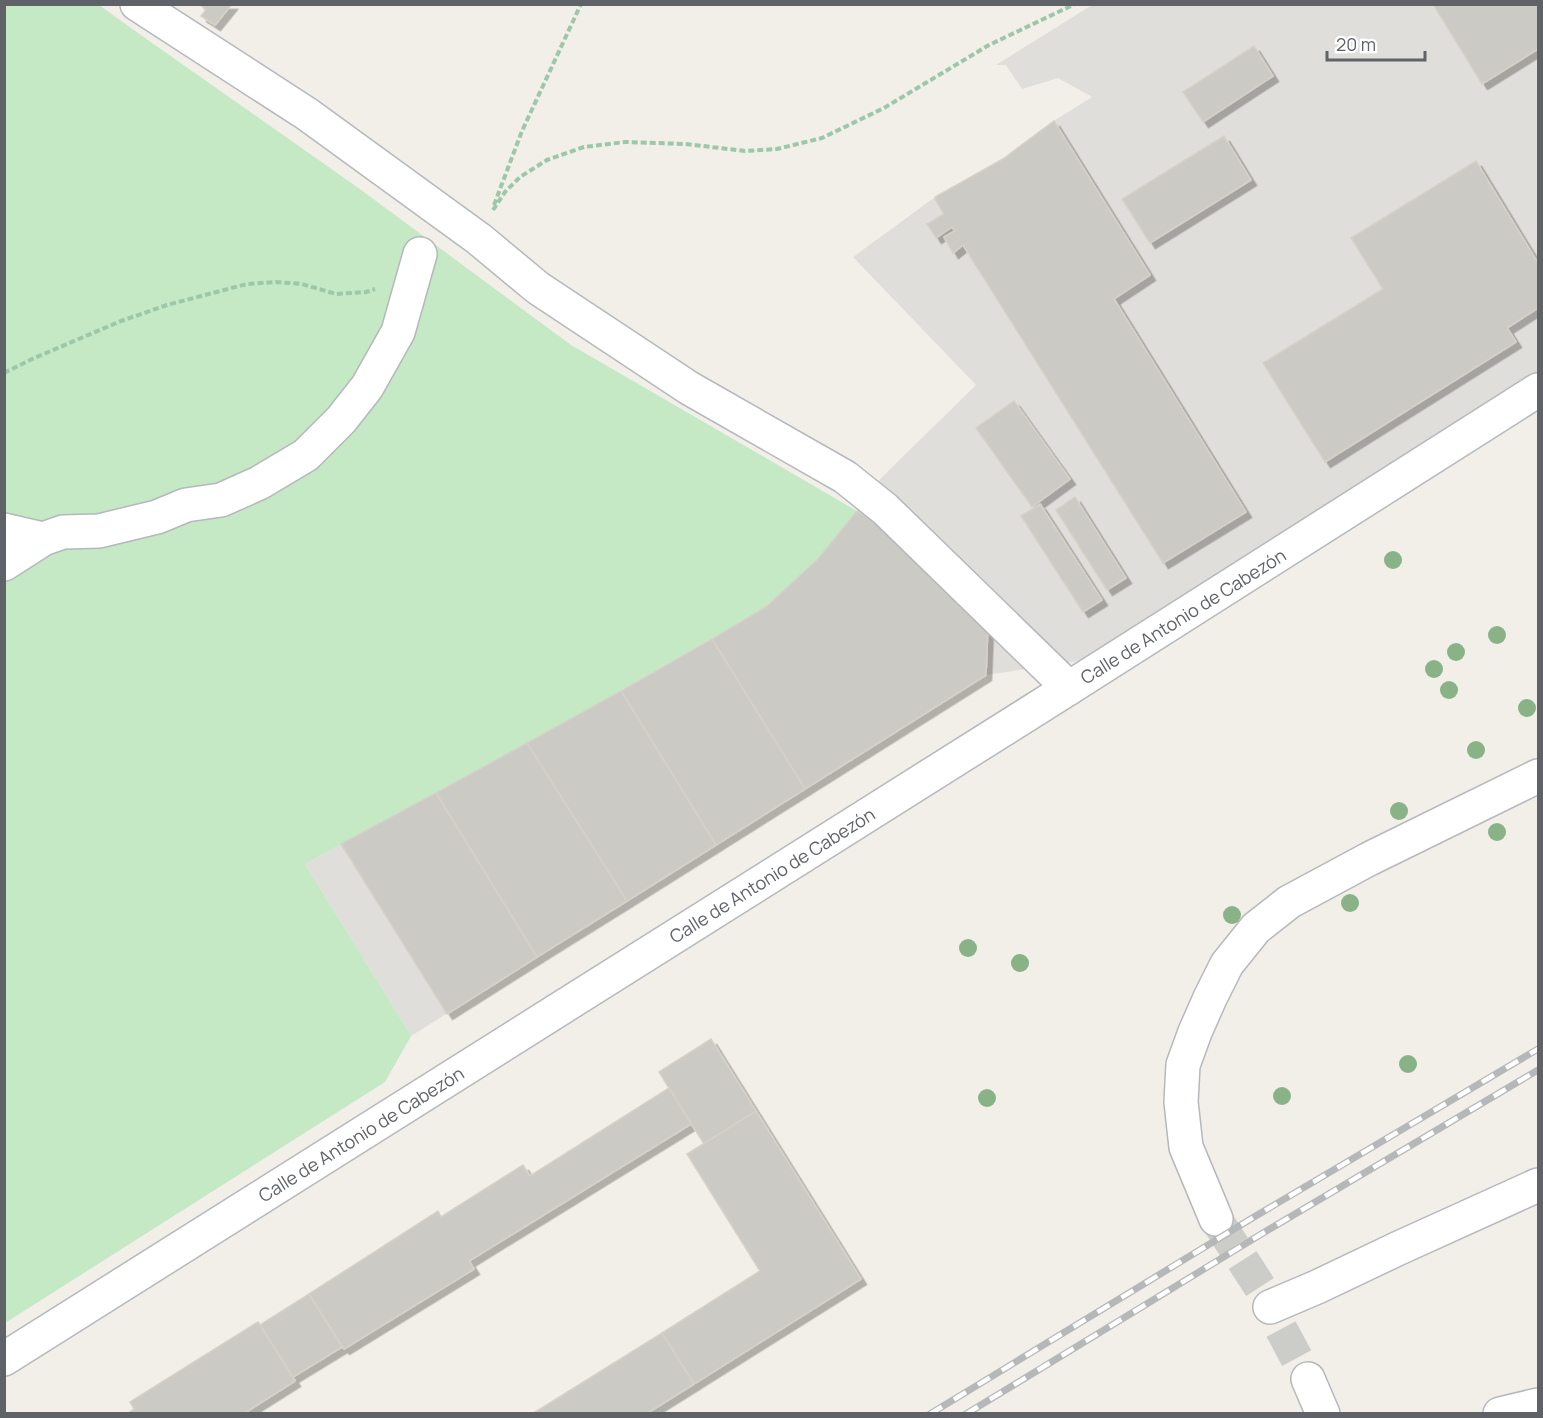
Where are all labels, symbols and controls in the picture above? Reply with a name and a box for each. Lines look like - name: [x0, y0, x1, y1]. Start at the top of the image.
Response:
- scale bar: [1327, 24, 1424, 62]
- text: 20 m: [1336, 32, 1376, 56]
- street label: Calle de Antonio de Cabezón: [1076, 543, 1290, 689]
- street label: Calle de Antonio de Cabezón: [665, 802, 879, 948]
- street label: Calle de Antonio de Cabezón: [254, 1061, 468, 1207]

